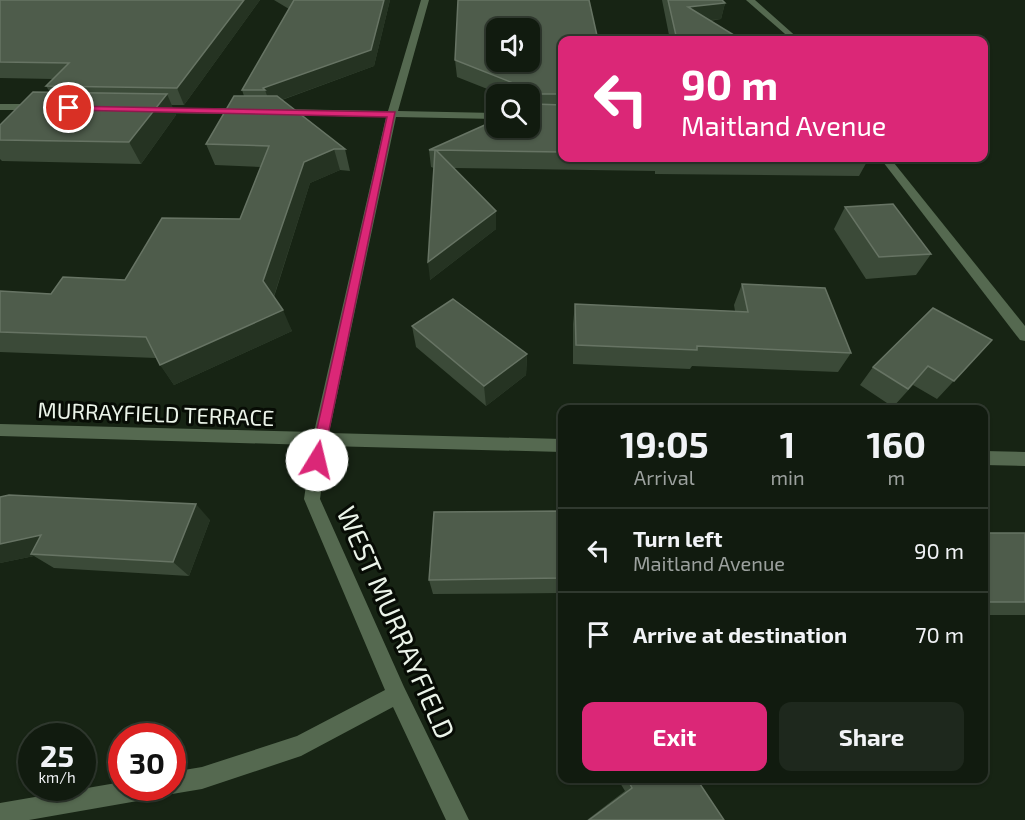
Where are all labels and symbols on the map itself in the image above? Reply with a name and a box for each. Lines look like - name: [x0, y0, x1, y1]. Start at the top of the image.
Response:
- pin: [43, 82, 94, 133]
- street label: MURRAYFIELD TERRACE: [37, 396, 275, 430]
- position arrow: [285, 428, 349, 492]
- street label: WEST MURRAYFIELD: [331, 501, 463, 743]
- speed limit sign: 30: [108, 723, 186, 801]

